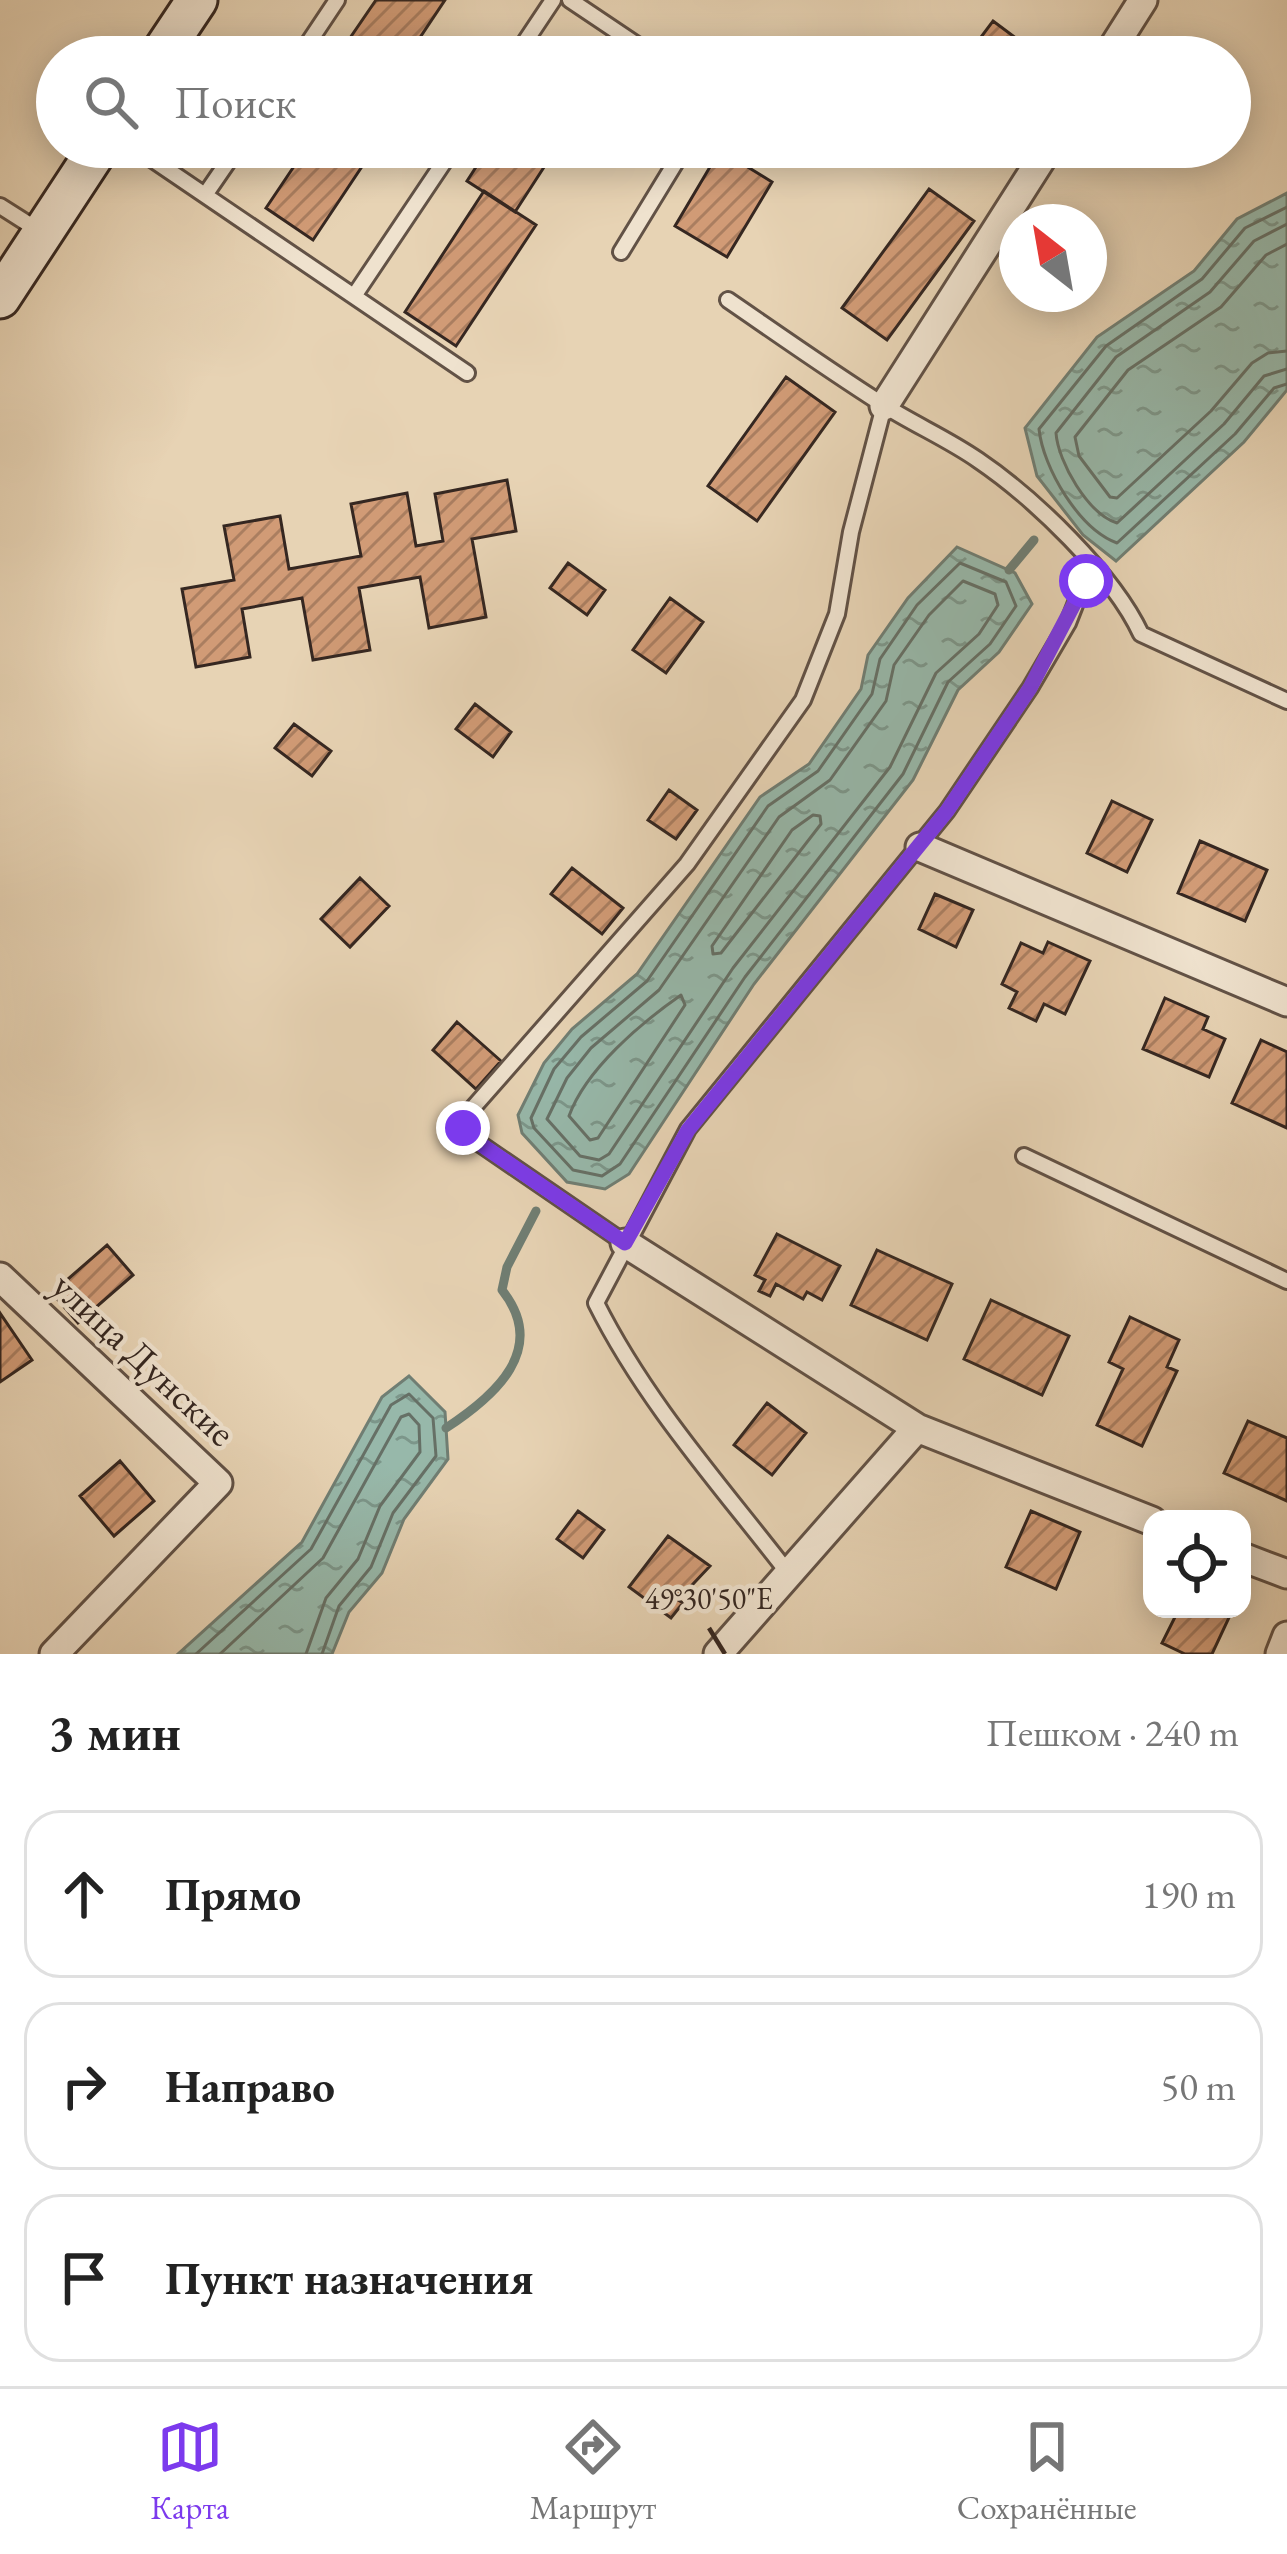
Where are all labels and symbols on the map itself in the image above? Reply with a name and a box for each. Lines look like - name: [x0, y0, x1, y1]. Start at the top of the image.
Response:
- north arrow: [999, 204, 1107, 312]
- route start: [1059, 554, 1113, 608]
- route end: [436, 1101, 490, 1155]
- street label: улица Дунские: [41, 1261, 247, 1457]
- text: 49°30'50"E: [645, 1579, 773, 1618]

